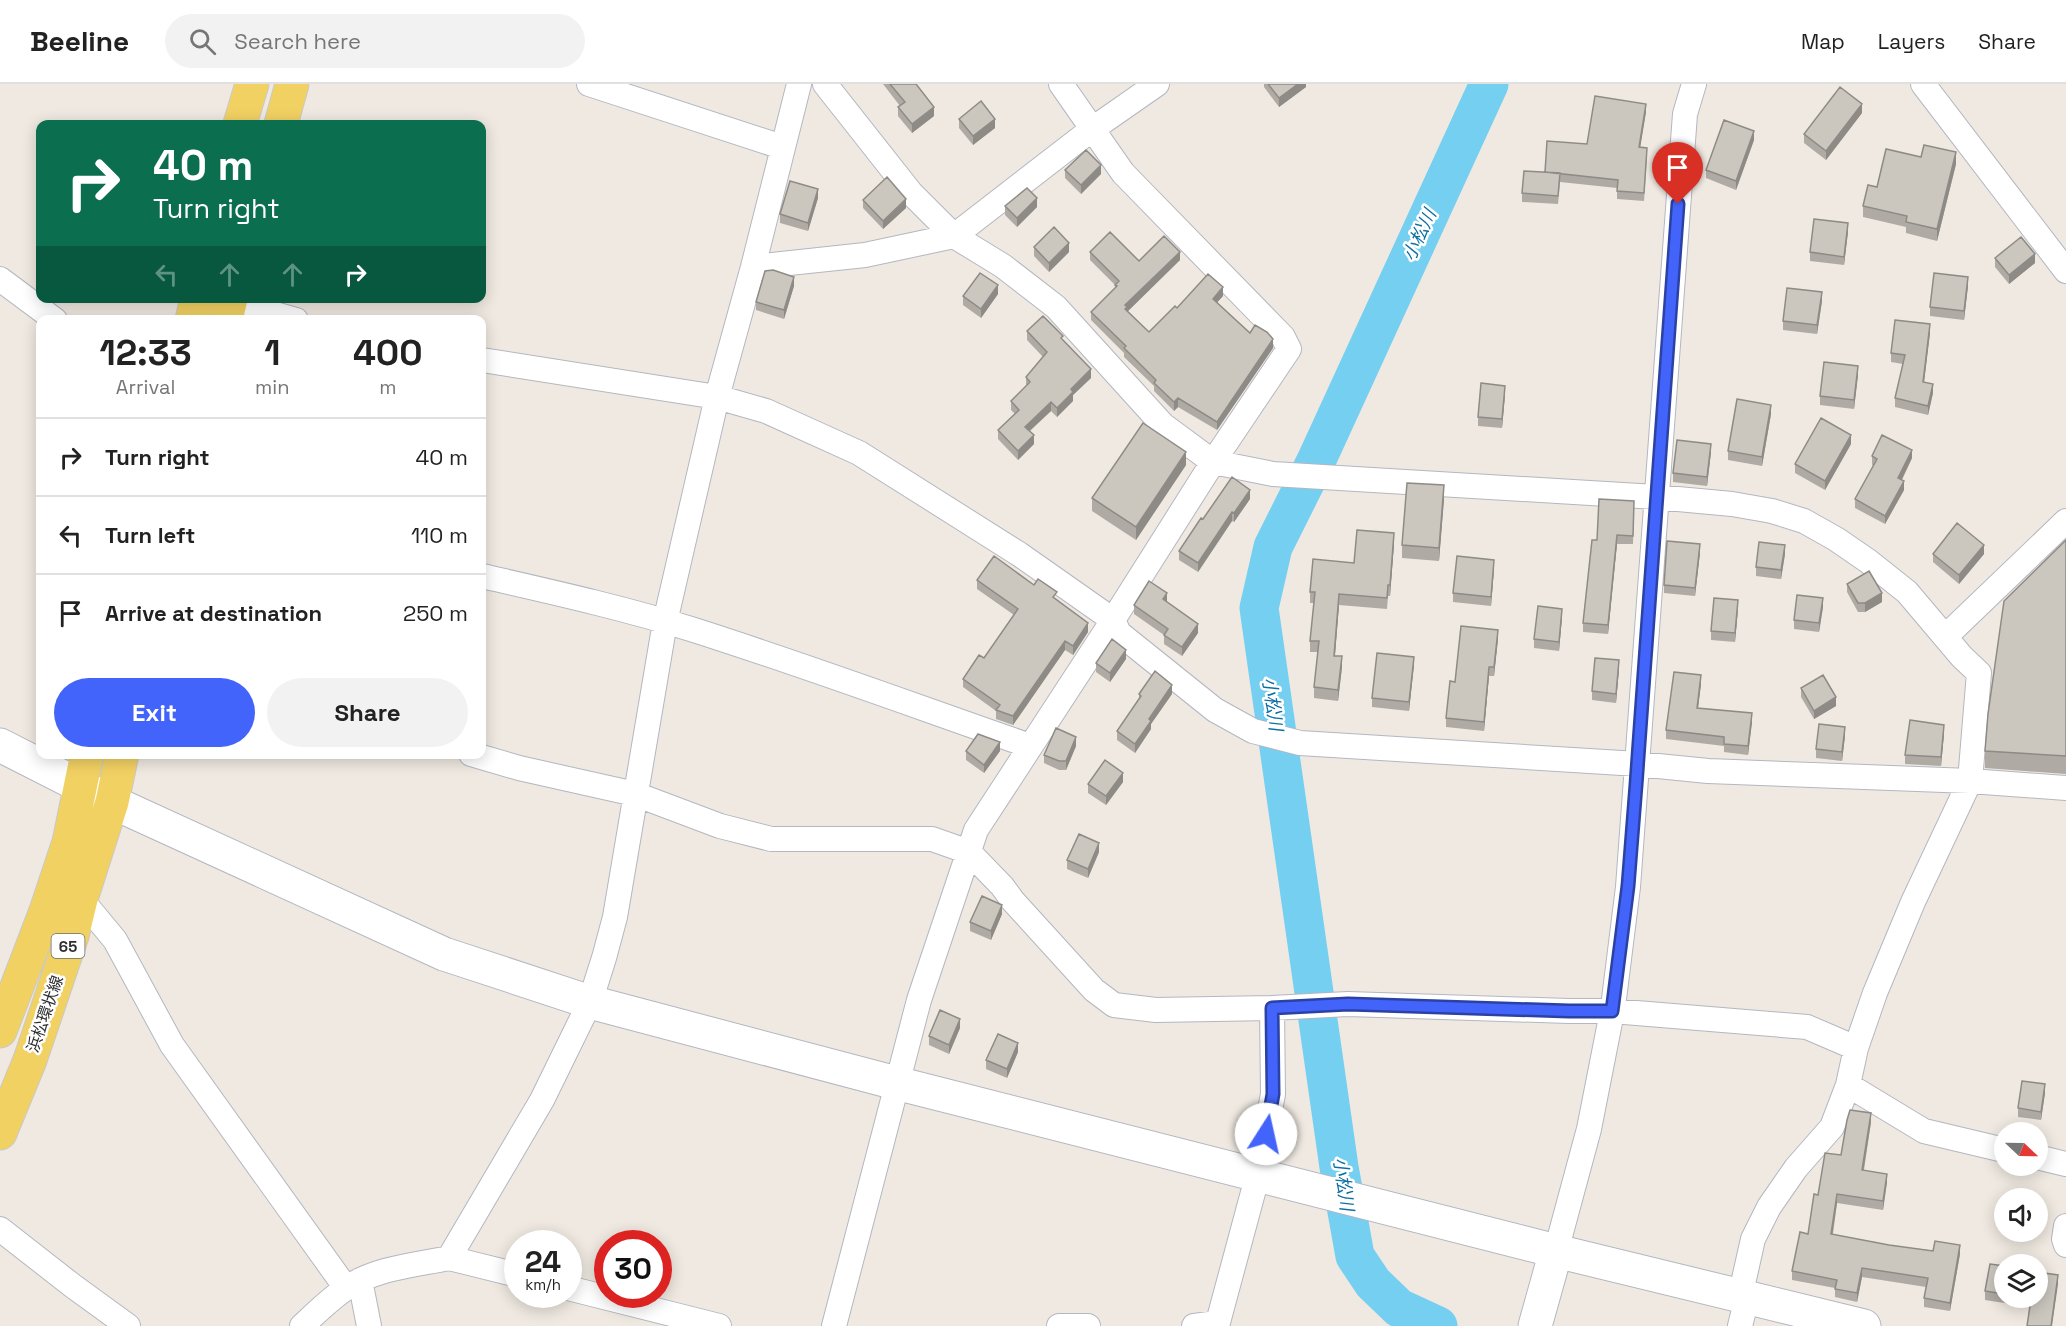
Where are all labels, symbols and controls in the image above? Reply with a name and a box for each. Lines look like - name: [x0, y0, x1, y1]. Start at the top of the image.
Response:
- search box: [165, 14, 585, 68]
- text: Beeline: [30, 23, 129, 59]
- icon: search: [186, 25, 219, 58]
- text: Search here: [234, 27, 361, 55]
- text: Map: [1801, 28, 1845, 55]
- text: Layers: [1878, 28, 1945, 55]
- text: Share: [1978, 28, 2036, 55]
- text: 40 m: [153, 139, 253, 192]
- pin: [1652, 142, 1703, 204]
- icon: right: [54, 144, 132, 222]
- icon: arrive: [1661, 151, 1694, 184]
- text: Turn right: [153, 191, 280, 226]
- water label: 小松川: [1397, 204, 1442, 264]
- icon: left: [150, 258, 183, 291]
- icon: ahead: [213, 258, 246, 291]
- icon: ahead: [276, 258, 309, 291]
- icon: right: [339, 258, 372, 291]
- text: 12:33: [99, 330, 192, 376]
- text: 1: [264, 330, 280, 376]
- text: 400: [353, 330, 423, 376]
- text: Arrival: [116, 374, 175, 400]
- text: min: [255, 374, 289, 400]
- text: m: [379, 374, 396, 400]
- icon: right: [54, 441, 87, 474]
- text: Turn right: [105, 443, 210, 471]
- text: 40 m: [416, 443, 468, 471]
- icon: left: [54, 519, 87, 552]
- text: Turn left: [105, 521, 195, 549]
- text: 110 m: [411, 521, 468, 549]
- icon: arrive: [54, 597, 87, 630]
- text: Arrive at destination: [105, 599, 322, 627]
- text: 250 m: [403, 599, 468, 627]
- water label: 小松川: [1258, 676, 1288, 734]
- button: Exit: [54, 678, 255, 747]
- button: Share: [267, 678, 468, 747]
- road number: 65: [52, 934, 84, 958]
- street label: 浜松環状線: [22, 973, 68, 1055]
- position arrow: [1234, 1102, 1298, 1166]
- north arrow: [1994, 1122, 2048, 1176]
- map controls: [1994, 1122, 2048, 1308]
- water label: 小松川: [1329, 1156, 1359, 1214]
- button: sound: [1994, 1188, 2048, 1242]
- speed limit sign: 30: [594, 1230, 672, 1308]
- text: 24: [525, 1242, 561, 1281]
- button: layers: [1994, 1254, 2048, 1308]
- text: km/h: [525, 1275, 561, 1294]

